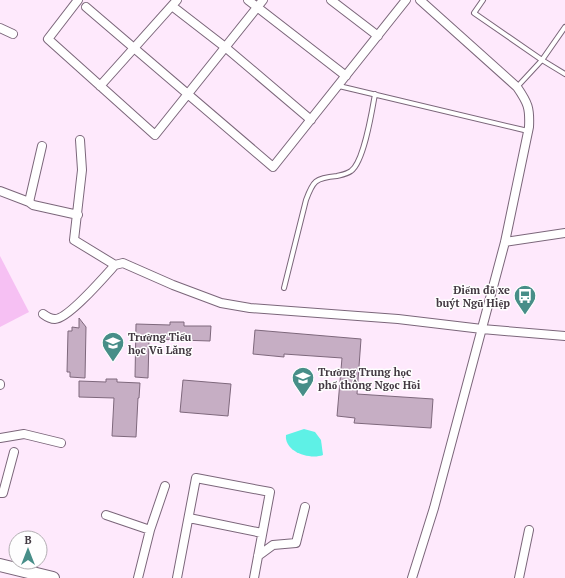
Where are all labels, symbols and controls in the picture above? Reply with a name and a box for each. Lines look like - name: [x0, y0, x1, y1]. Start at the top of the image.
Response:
- place label: Điểm đỗ xe buýt Ngũ Hiệp: [435, 283, 510, 310]
- bus stop icon: Điểm đỗ xe buýt Ngũ Hiệp: [512, 283, 538, 316]
- school or university icon: Trường Tiểu học Vũ Lăng: [100, 330, 126, 363]
- place label: Trường Tiểu học Vũ Lăng: [128, 330, 192, 357]
- school or university icon: Trường Trung học phổ thông Ngọc Hồi: [290, 365, 316, 398]
- place label: Trường Trung học phổ thông Ngọc Hồi: [318, 365, 421, 392]
- north arrow: [8, 530, 48, 570]
- text: B: [24, 533, 32, 547]

